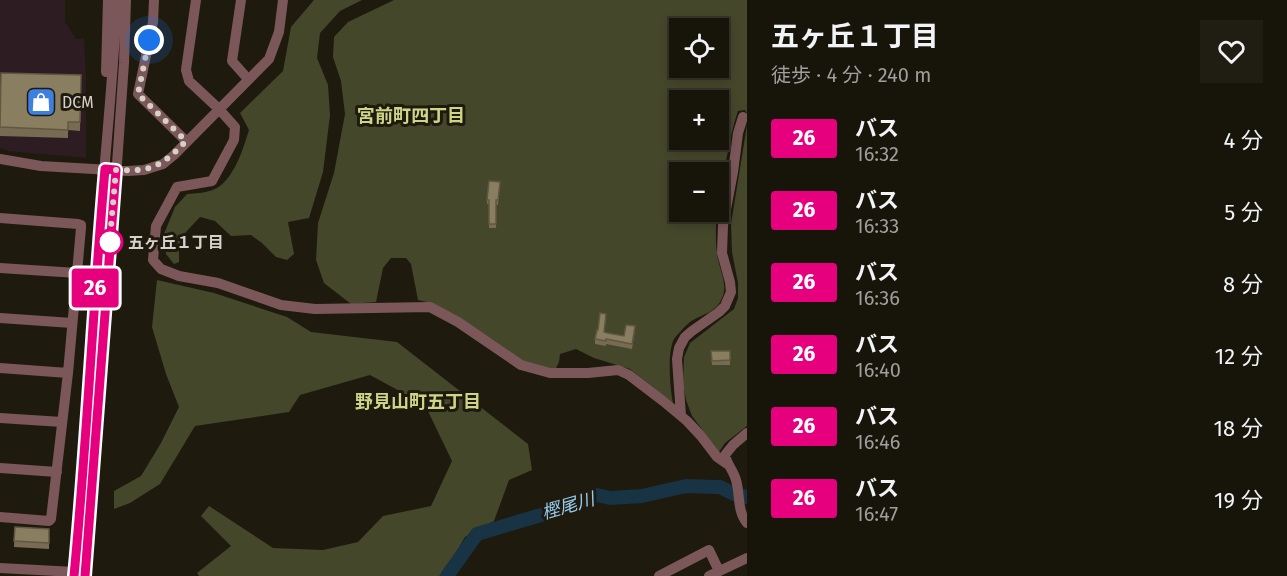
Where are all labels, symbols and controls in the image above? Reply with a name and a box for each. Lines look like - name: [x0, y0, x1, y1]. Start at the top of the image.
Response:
- map controls: [669, 18, 729, 222]
- button: locate: [669, 18, 729, 78]
- text: 五ヶ丘１丁目: [771, 20, 939, 53]
- button: heart: [1200, 20, 1263, 83]
- your location: [134, 25, 164, 55]
- text: 徒歩 · 4 分 · 240 m: [771, 63, 931, 87]
- shop icon: DCM: [25, 86, 57, 118]
- button: +: [669, 90, 729, 150]
- place label: DCM: [62, 93, 94, 112]
- district label: 宮前町四丁目: [357, 105, 465, 127]
- text: バス: [855, 115, 899, 142]
- text: 26: [793, 125, 815, 151]
- text: 4 分: [1223, 127, 1263, 154]
- text: 16:32: [855, 142, 899, 166]
- button: −: [669, 162, 729, 222]
- text: バス: [855, 187, 899, 214]
- text: 26: [793, 197, 815, 223]
- text: 5 分: [1224, 199, 1263, 226]
- text: 16:33: [855, 214, 899, 238]
- marker: 五ヶ丘１丁目: [97, 229, 123, 255]
- place label: 五ヶ丘１丁目: [128, 233, 224, 252]
- text: バス: [855, 259, 899, 286]
- line badge: 26: [68, 268, 122, 308]
- text: 26: [793, 269, 815, 295]
- text: 8 分: [1223, 271, 1263, 298]
- text: 26: [84, 275, 106, 301]
- text: 16:36: [855, 286, 900, 310]
- text: バス: [855, 331, 899, 358]
- text: 26: [793, 341, 815, 367]
- text: 12 分: [1215, 343, 1263, 370]
- text: 16:40: [855, 358, 901, 382]
- district label: 野見山町五丁目: [355, 391, 481, 413]
- text: バス: [855, 403, 899, 430]
- text: 26: [793, 413, 815, 439]
- text: 18 分: [1214, 415, 1263, 442]
- text: 16:46: [855, 430, 900, 454]
- text: バス: [855, 475, 899, 502]
- text: 26: [793, 485, 815, 511]
- water label: 樫尾川: [539, 487, 599, 524]
- text: 19 分: [1214, 487, 1263, 514]
- text: 16:47: [855, 502, 898, 526]

